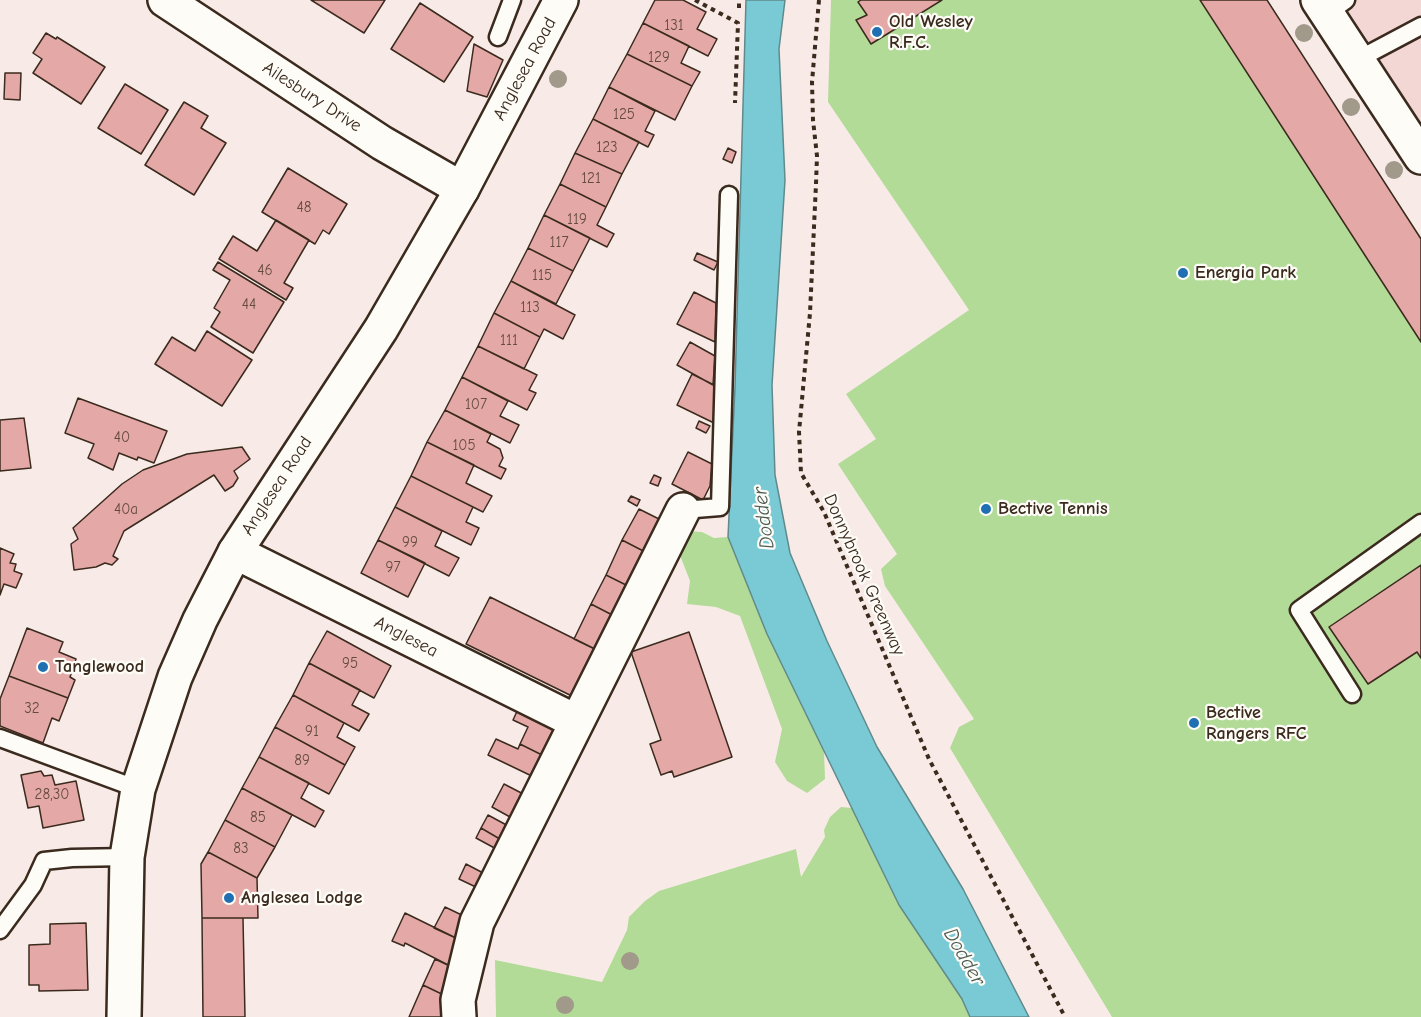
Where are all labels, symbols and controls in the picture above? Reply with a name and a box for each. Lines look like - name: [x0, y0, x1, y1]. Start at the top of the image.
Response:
- place label: Old Wesley R.F.C.: [889, 11, 973, 54]
- street label: Anglesea Road: [489, 14, 561, 124]
- house number: 131: [664, 17, 684, 35]
- marker: Old Wesley R.F.C.: [870, 25, 884, 39]
- house number: 129: [648, 49, 670, 67]
- street label: Ailesbury Drive: [258, 57, 366, 137]
- house number: 125: [613, 106, 635, 124]
- house number: 123: [596, 139, 618, 157]
- house number: 121: [581, 170, 601, 188]
- house number: 48: [297, 199, 311, 217]
- house number: 119: [567, 211, 587, 229]
- house number: 117: [550, 234, 568, 252]
- house number: 46: [257, 262, 273, 280]
- place label: Energia Park: [1195, 262, 1296, 284]
- marker: Energia Park: [1176, 266, 1190, 280]
- house number: 115: [532, 267, 552, 285]
- house number: 44: [242, 296, 256, 314]
- house number: 113: [520, 299, 540, 317]
- house number: 111: [500, 332, 518, 350]
- house number: 107: [465, 396, 487, 414]
- house number: 40: [114, 429, 130, 447]
- street label: Anglesea Road: [237, 433, 317, 539]
- house number: 105: [452, 437, 476, 455]
- water label: Dodder: [748, 486, 780, 550]
- street label: Donnybrook Greenway: [819, 491, 909, 659]
- place label: Bective Tennis: [998, 498, 1108, 520]
- house number: 40a: [114, 501, 138, 519]
- marker: Bective Tennis: [979, 502, 993, 516]
- house number: 99: [402, 534, 418, 552]
- house number: 97: [385, 559, 401, 577]
- street label: Anglesea: [371, 612, 441, 662]
- house number: 95: [342, 655, 358, 673]
- place label: Tanglewood: [55, 656, 144, 678]
- marker: Tanglewood: [36, 660, 50, 674]
- house number: 32: [24, 700, 40, 718]
- place label: Bective Rangers RFC: [1206, 702, 1306, 744]
- marker: Bective Rangers RFC: [1187, 716, 1201, 730]
- house number: 91: [305, 723, 319, 741]
- house number: 89: [294, 752, 310, 770]
- house number: 28,30: [35, 786, 69, 804]
- house number: 85: [250, 809, 266, 827]
- house number: 83: [233, 840, 249, 858]
- place label: Anglesea Lodge: [241, 887, 362, 909]
- marker: Anglesea Lodge: [222, 891, 236, 905]
- water label: Dodder: [938, 924, 990, 990]

